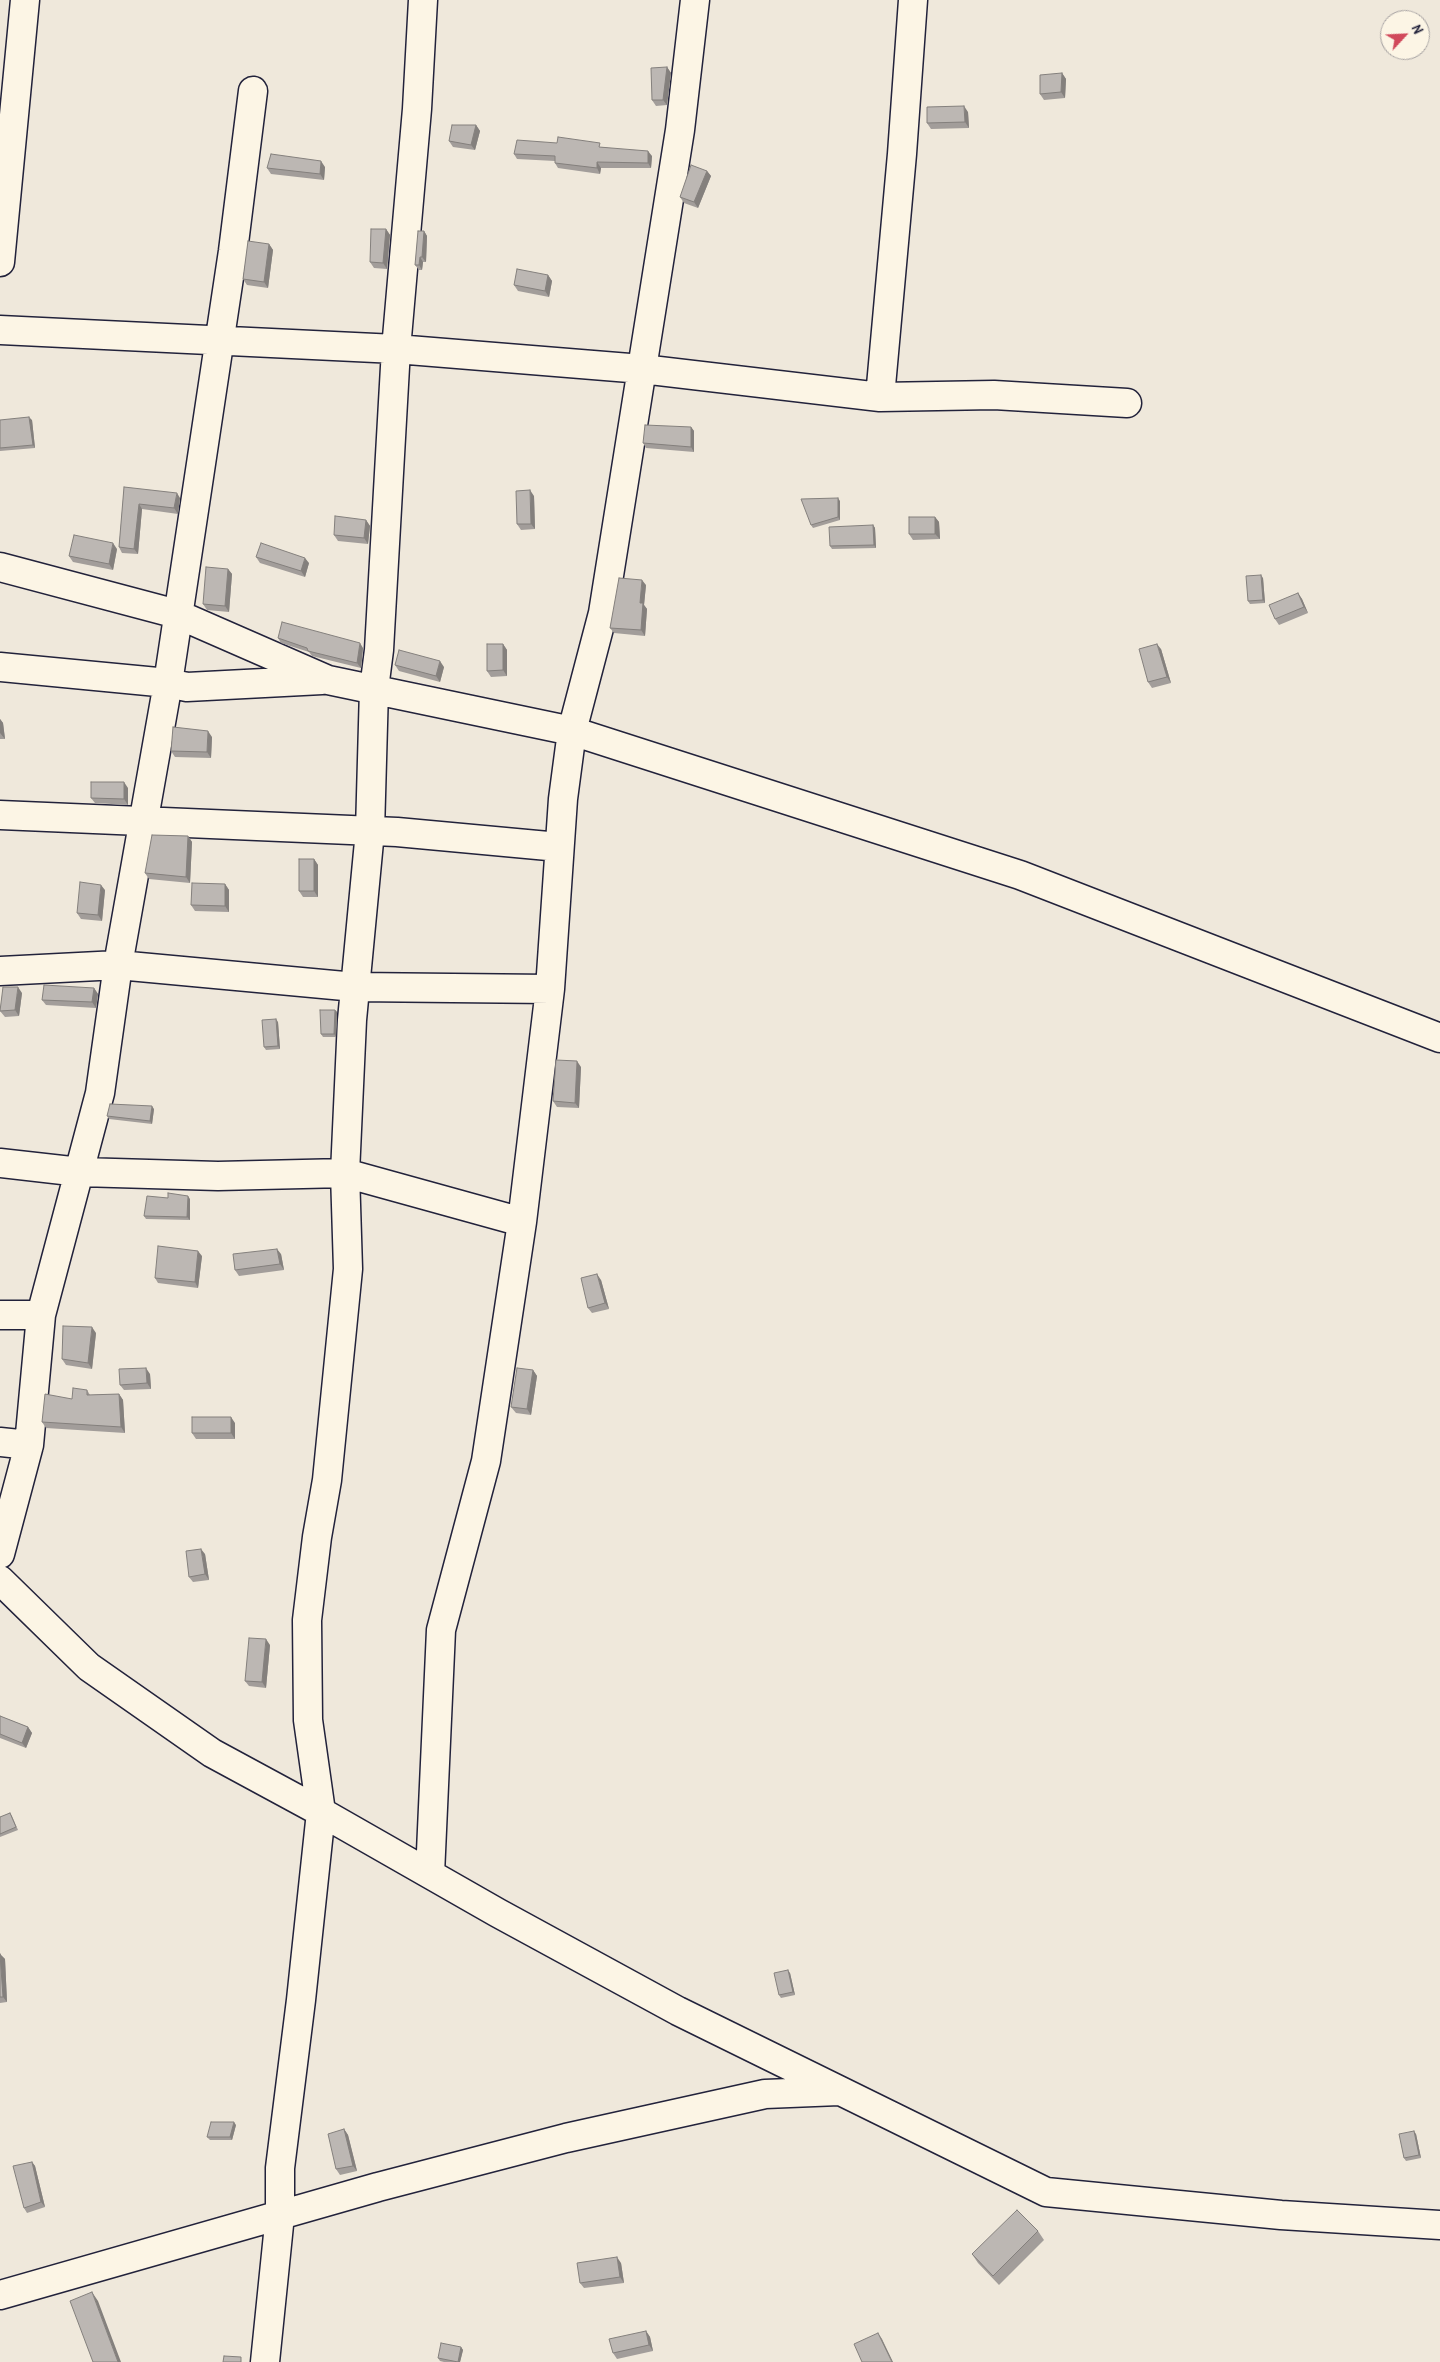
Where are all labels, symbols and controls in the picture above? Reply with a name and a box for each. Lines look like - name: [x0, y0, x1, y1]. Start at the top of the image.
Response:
- north arrow: [1380, 10, 1430, 60]
- text: N: [1408, 21, 1428, 36]

